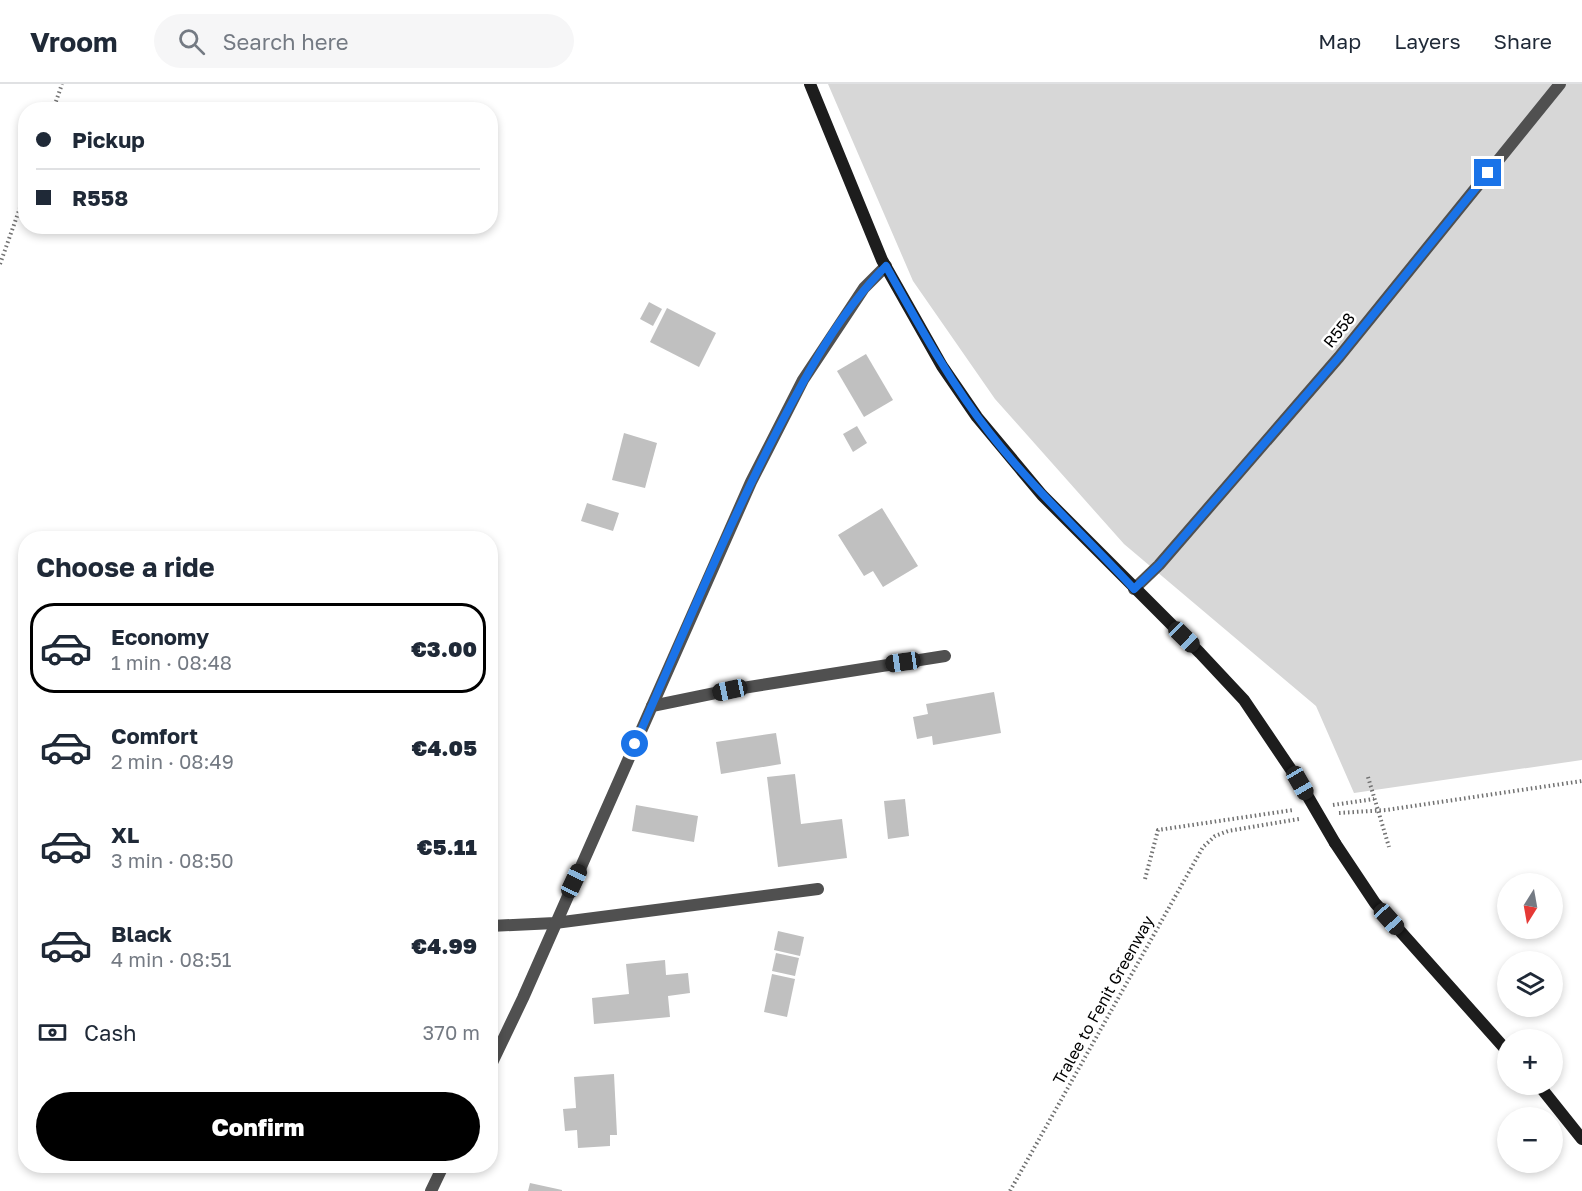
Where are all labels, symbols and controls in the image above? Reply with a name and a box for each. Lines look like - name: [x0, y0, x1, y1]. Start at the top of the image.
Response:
- search box: [154, 14, 574, 68]
- text: Vroom: [30, 25, 118, 58]
- icon: search: [175, 25, 208, 58]
- text: Search here: [223, 28, 349, 55]
- text: Map: [1318, 28, 1361, 54]
- text: Layers: [1394, 28, 1461, 54]
- text: Share: [1494, 28, 1552, 54]
- text: Pickup: [72, 126, 145, 153]
- route end: [1474, 159, 1501, 186]
- text: R558: [72, 184, 128, 211]
- street label: R558: [1319, 308, 1359, 352]
- text: Choose a ride: [36, 551, 215, 583]
- car: [1165, 618, 1203, 656]
- icon: car: [39, 621, 93, 675]
- text: Economy: [111, 623, 209, 650]
- text: €3.00: [411, 635, 477, 662]
- text: 1 min · 08:48: [111, 650, 232, 674]
- car: [884, 651, 922, 673]
- car: [711, 677, 749, 703]
- icon: car: [39, 720, 93, 774]
- text: Comfort: [111, 722, 198, 749]
- route start: [621, 730, 648, 757]
- text: €4.05: [412, 734, 477, 761]
- text: 2 min · 08:49: [111, 749, 234, 773]
- car: [1283, 763, 1317, 803]
- icon: car: [39, 819, 93, 873]
- text: XL: [111, 821, 139, 848]
- text: €5.11: [417, 833, 477, 860]
- text: 3 min · 08:50: [111, 848, 234, 872]
- car: [558, 861, 590, 901]
- north arrow: [1497, 873, 1563, 939]
- map controls: [1497, 873, 1563, 1173]
- car: [1370, 900, 1408, 938]
- street label: Tralee to Fenit Greenway: [1048, 912, 1158, 1088]
- icon: car: [39, 918, 93, 972]
- text: Black: [111, 920, 172, 947]
- text: €4.99: [411, 932, 477, 959]
- text: 4 min · 08:51: [111, 947, 231, 971]
- button: layers: [1497, 951, 1563, 1017]
- icon: cash: [36, 1016, 69, 1049]
- text: Cash: [84, 1019, 137, 1046]
- text: 370 m: [423, 1020, 480, 1044]
- button: +: [1497, 1029, 1563, 1095]
- button: Confirm: [36, 1092, 480, 1161]
- button: −: [1497, 1107, 1563, 1173]

